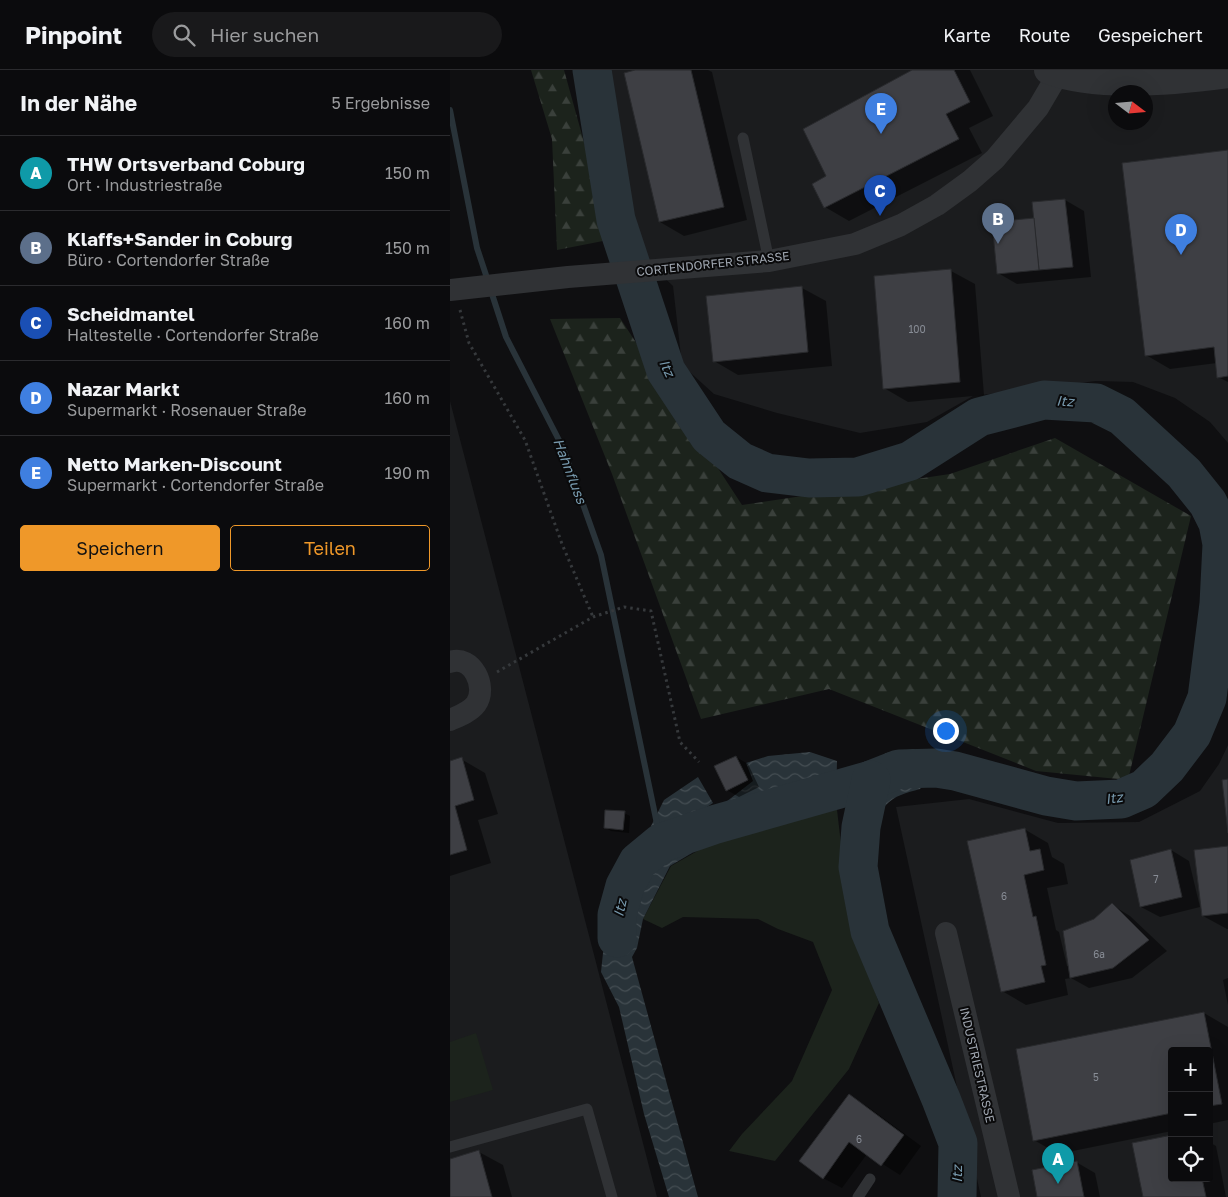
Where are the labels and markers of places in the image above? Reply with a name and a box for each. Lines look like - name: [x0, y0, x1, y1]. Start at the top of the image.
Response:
- pin: E: [865, 93, 897, 134]
- pin: C: [864, 175, 896, 216]
- pin: B: [982, 203, 1014, 244]
- pin: D: [1165, 214, 1197, 255]
- pin: A: [1042, 1143, 1074, 1184]

